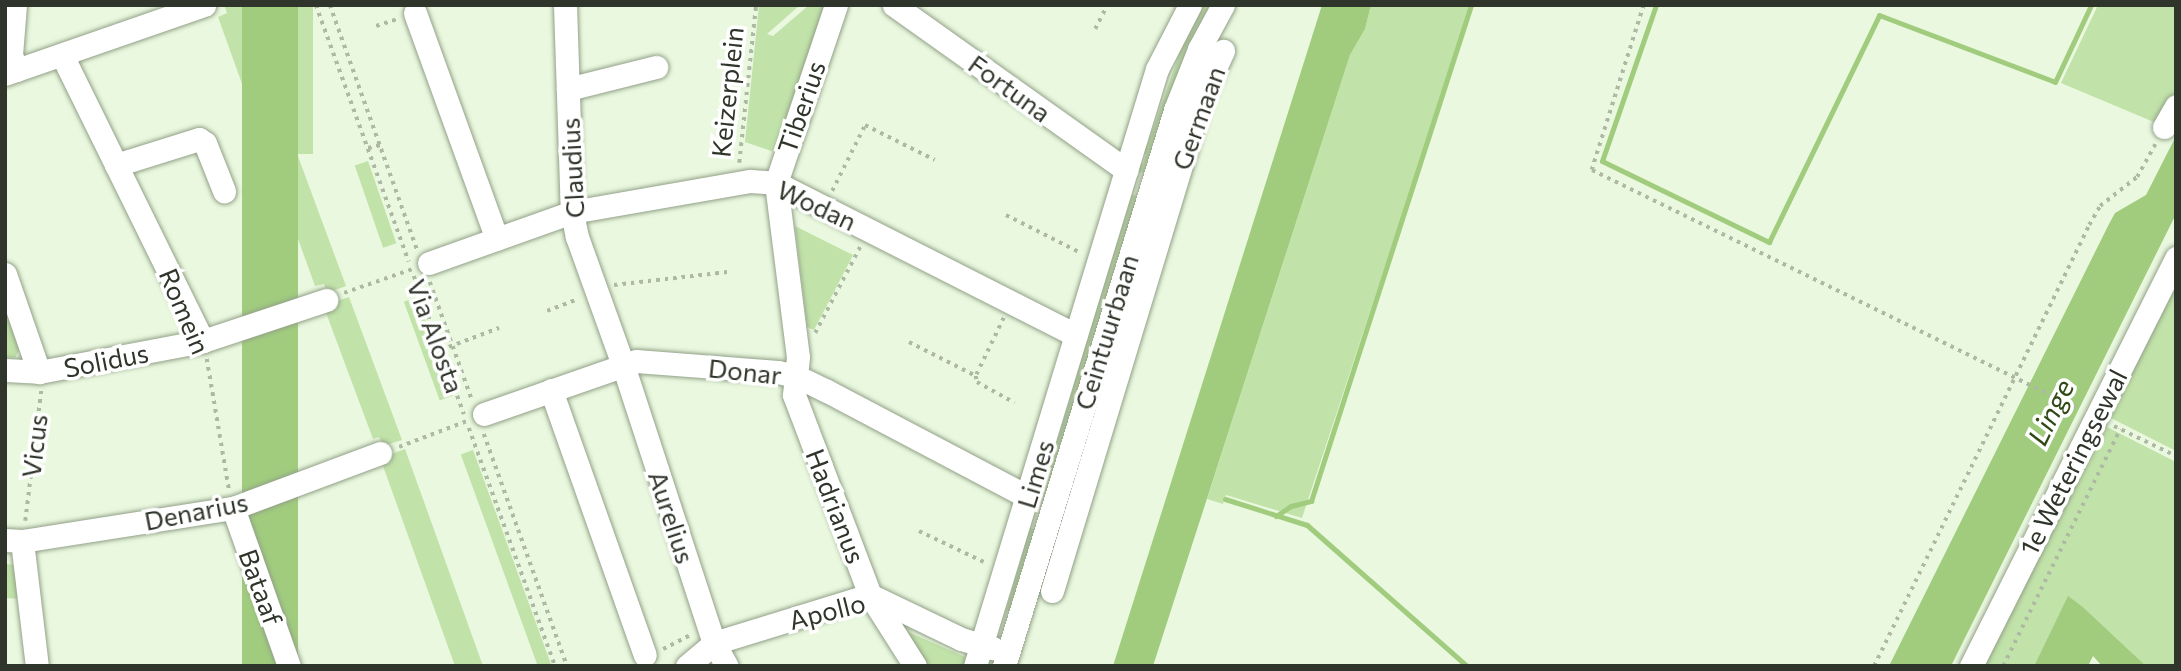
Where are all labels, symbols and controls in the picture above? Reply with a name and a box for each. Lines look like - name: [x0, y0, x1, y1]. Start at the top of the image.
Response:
- street label: Keizerplein: [705, 25, 749, 159]
- street label: Fortuna: [963, 48, 1057, 128]
- street label: Tiberius: [771, 57, 831, 157]
- street label: Germaan: [1165, 62, 1231, 174]
- street label: Claudius: [554, 117, 590, 219]
- street label: Wodan: [772, 173, 862, 237]
- street label: Ceintuurbaan: [1068, 251, 1144, 413]
- street label: Romein: [153, 263, 217, 359]
- street label: Via Alosta: [401, 275, 471, 397]
- street label: Solidus: [61, 337, 151, 383]
- street label: Donar: [707, 352, 783, 390]
- street label: 1e Weteringsewal: [2013, 364, 2133, 560]
- water label: Linge: [2020, 374, 2080, 450]
- street label: Vicus: [15, 412, 53, 480]
- street label: Limes: [1010, 436, 1060, 512]
- street label: Hadrianus: [800, 444, 872, 568]
- street label: Aurelius: [642, 467, 702, 567]
- street label: Denarius: [142, 486, 250, 536]
- street label: Bataaf: [233, 545, 289, 629]
- street label: Apollo: [786, 586, 868, 636]

